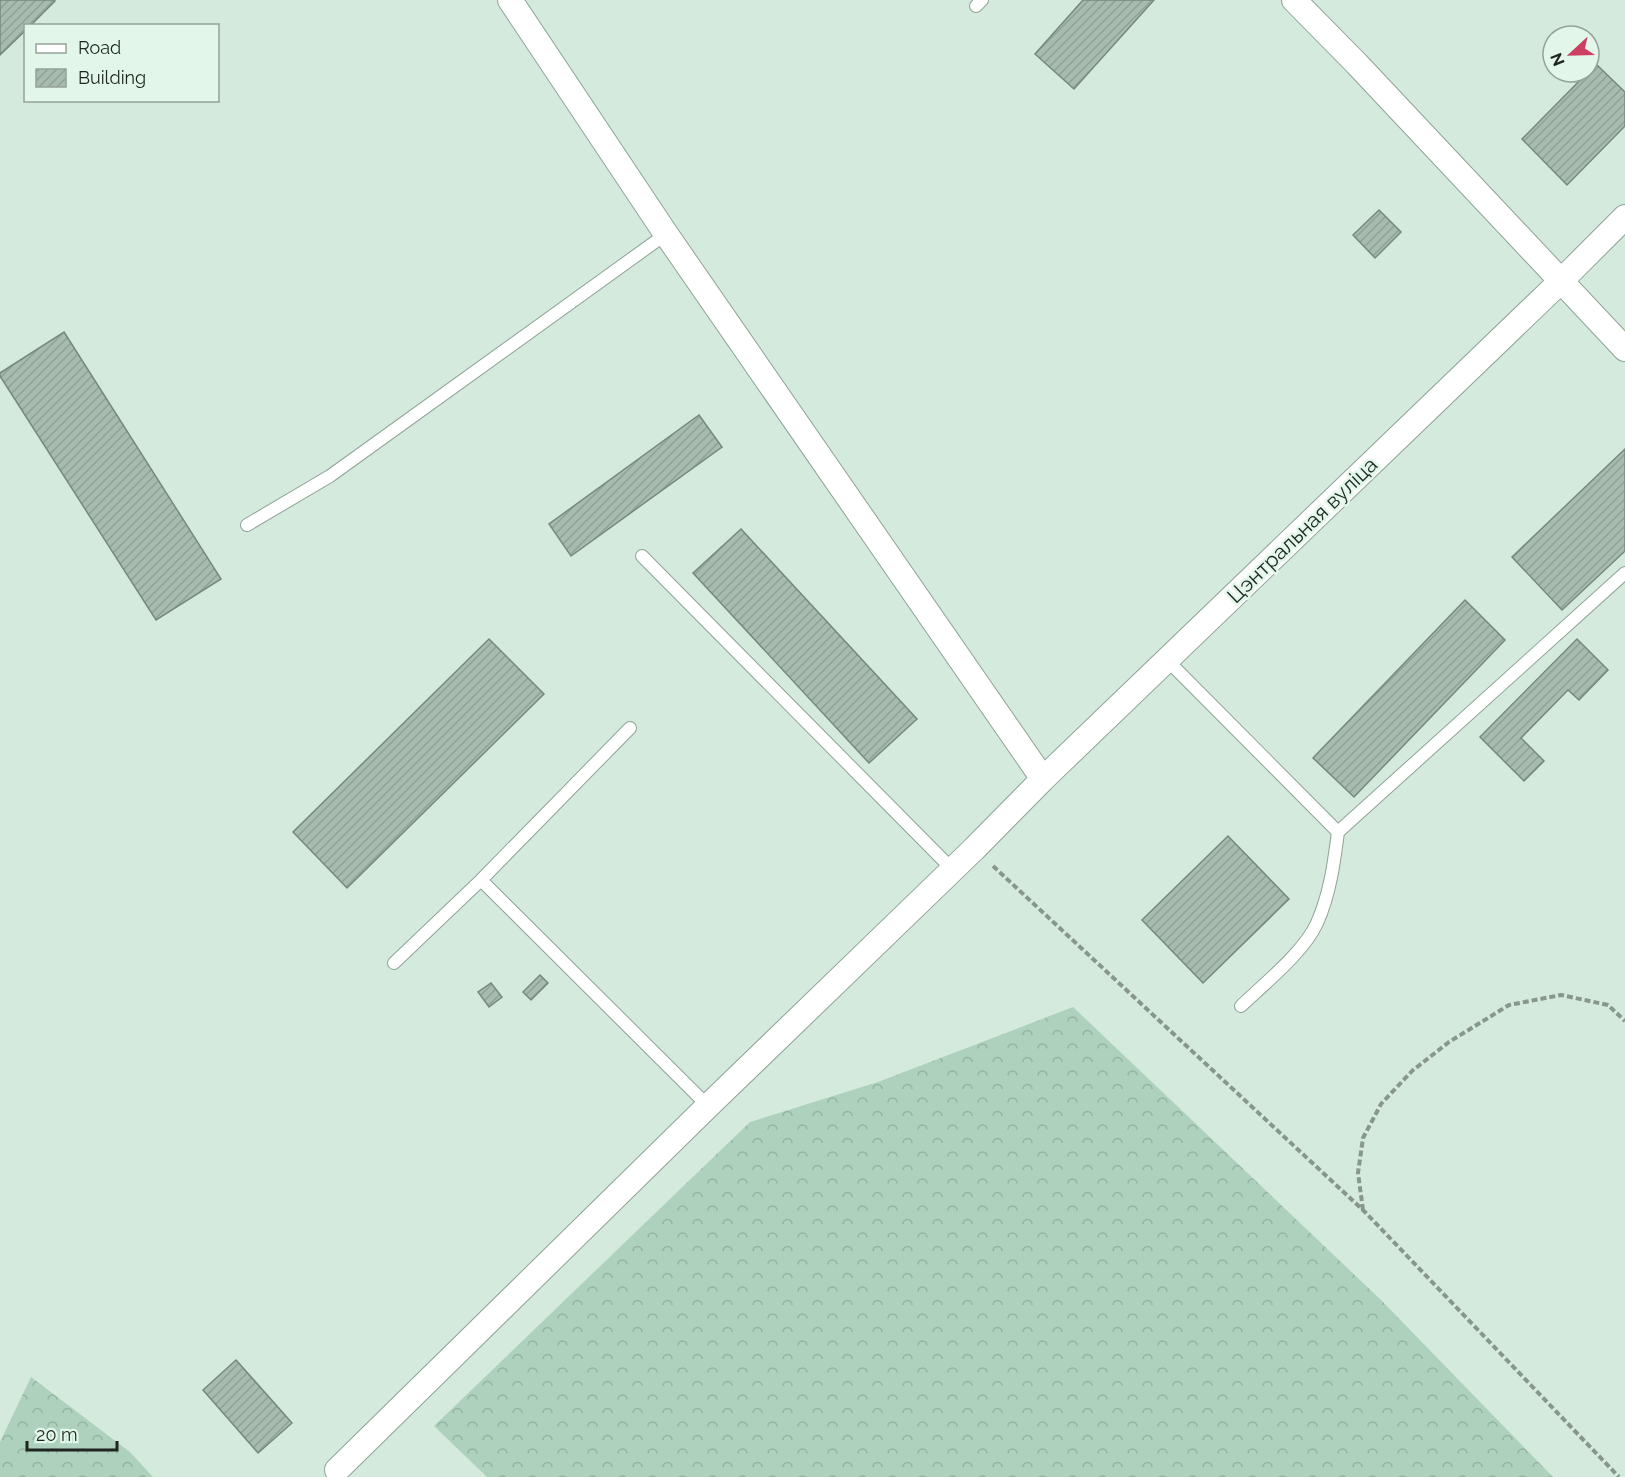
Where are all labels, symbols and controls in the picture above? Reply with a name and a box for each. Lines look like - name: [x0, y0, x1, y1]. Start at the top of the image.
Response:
- legend: [24, 24, 219, 102]
- north arrow: [1541, 24, 1601, 84]
- text: Road: [78, 37, 121, 58]
- text: N: [1546, 50, 1569, 69]
- text: Building: [78, 67, 146, 88]
- street label: Цэнтральная вуліца: [1222, 452, 1382, 608]
- scale bar: [27, 1414, 117, 1452]
- text: 20 m: [36, 1424, 78, 1445]

